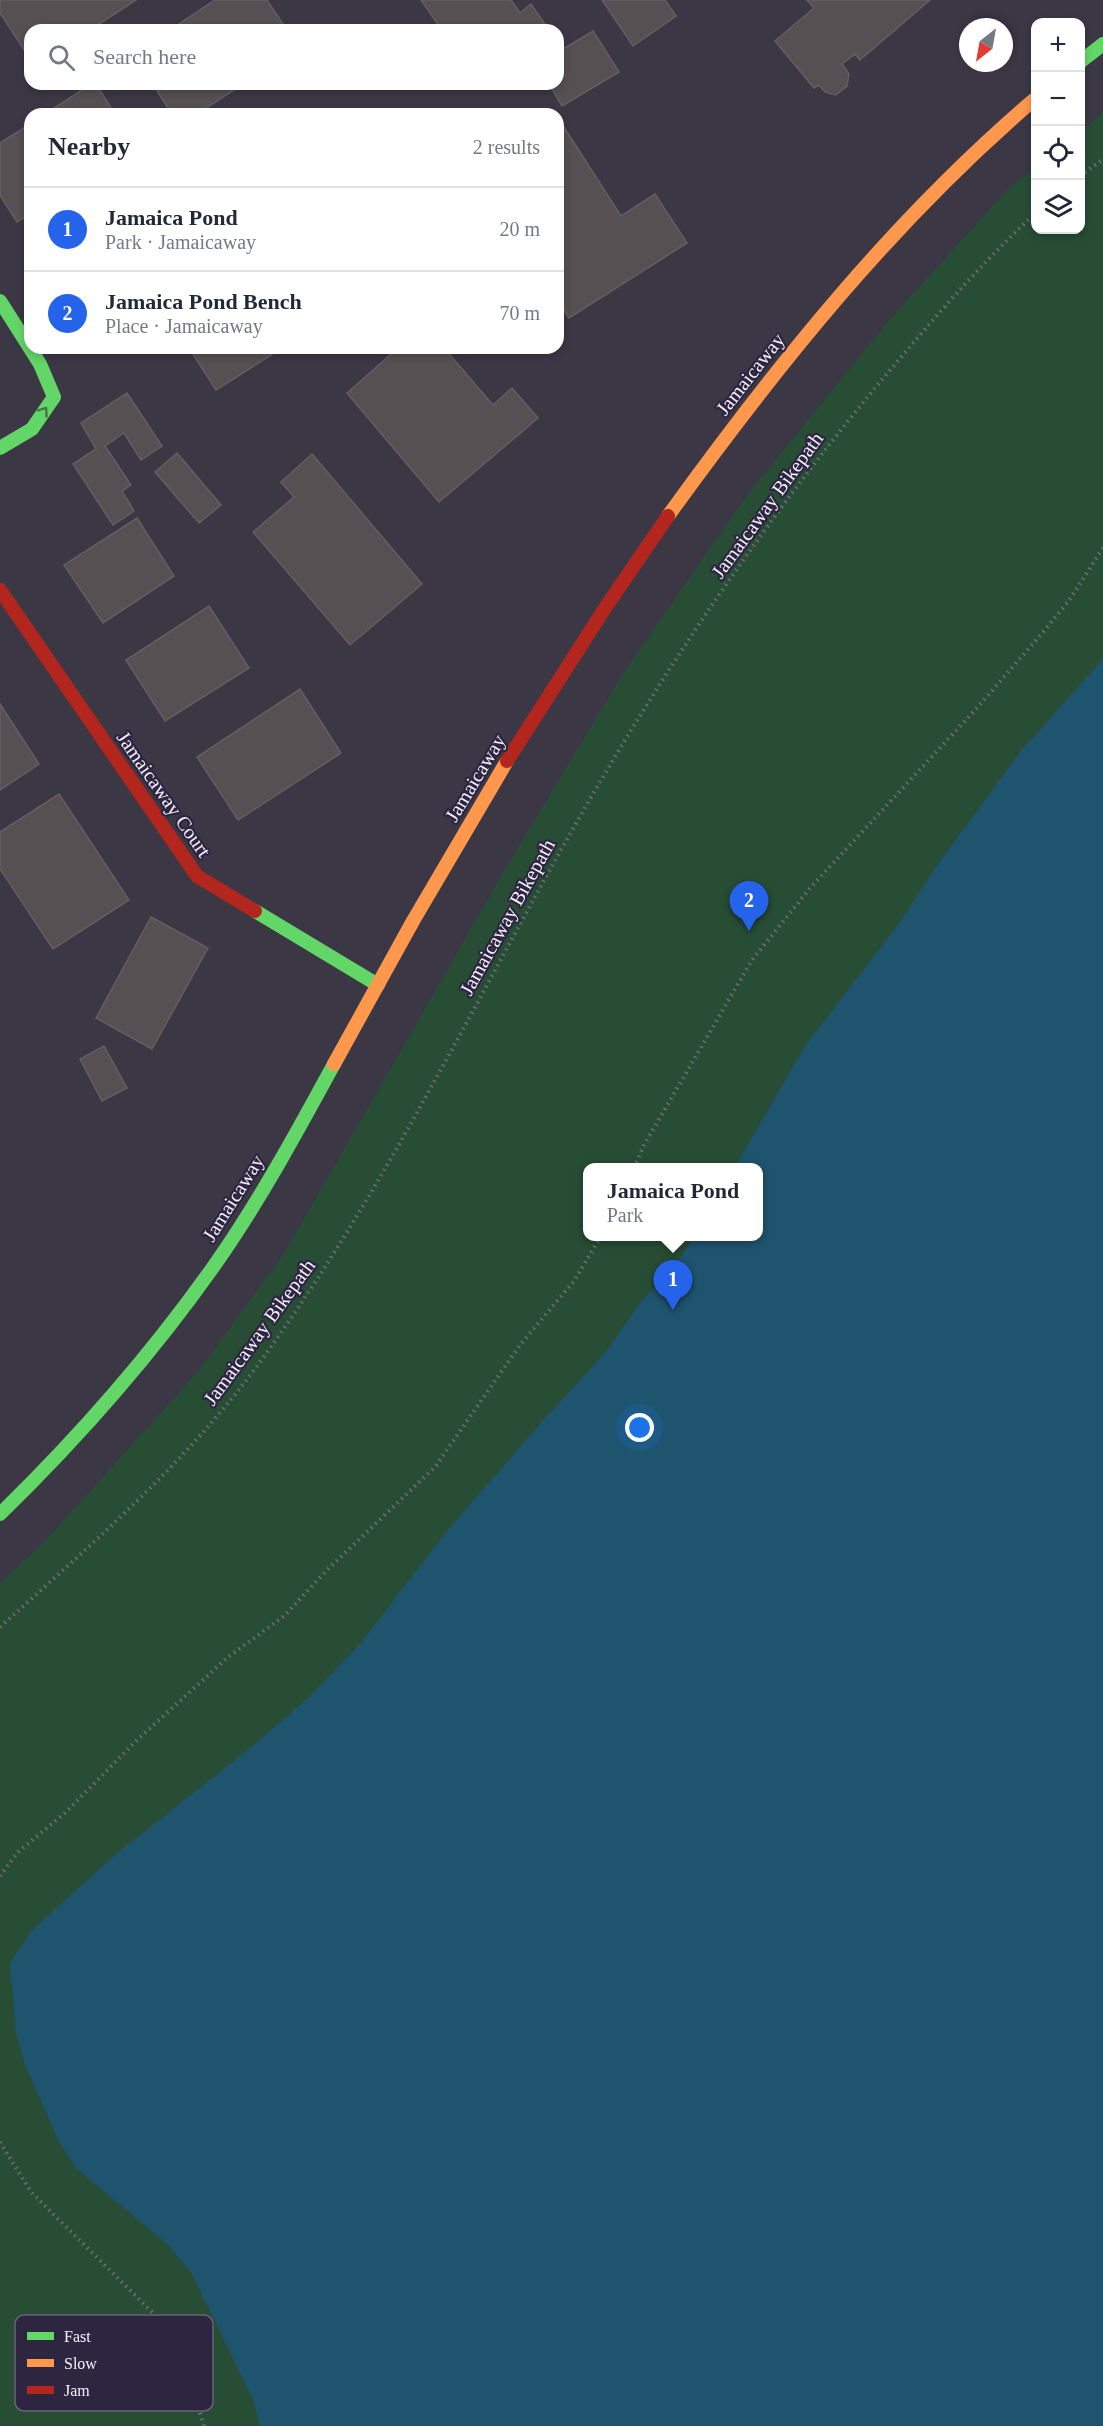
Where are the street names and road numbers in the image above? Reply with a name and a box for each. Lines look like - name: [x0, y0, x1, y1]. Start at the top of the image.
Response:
- street label: Jamaicaway: [711, 329, 790, 420]
- street label: Jamaicaway Bikepath: [707, 428, 828, 583]
- street label: Jamaicaway Court: [112, 727, 216, 862]
- street label: Jamaicaway: [440, 730, 510, 826]
- street label: Jamaicaway Bikepath: [455, 835, 560, 999]
- street label: Jamaicaway: [198, 1151, 269, 1246]
- street label: Jamaicaway Bikepath: [199, 1255, 320, 1410]

